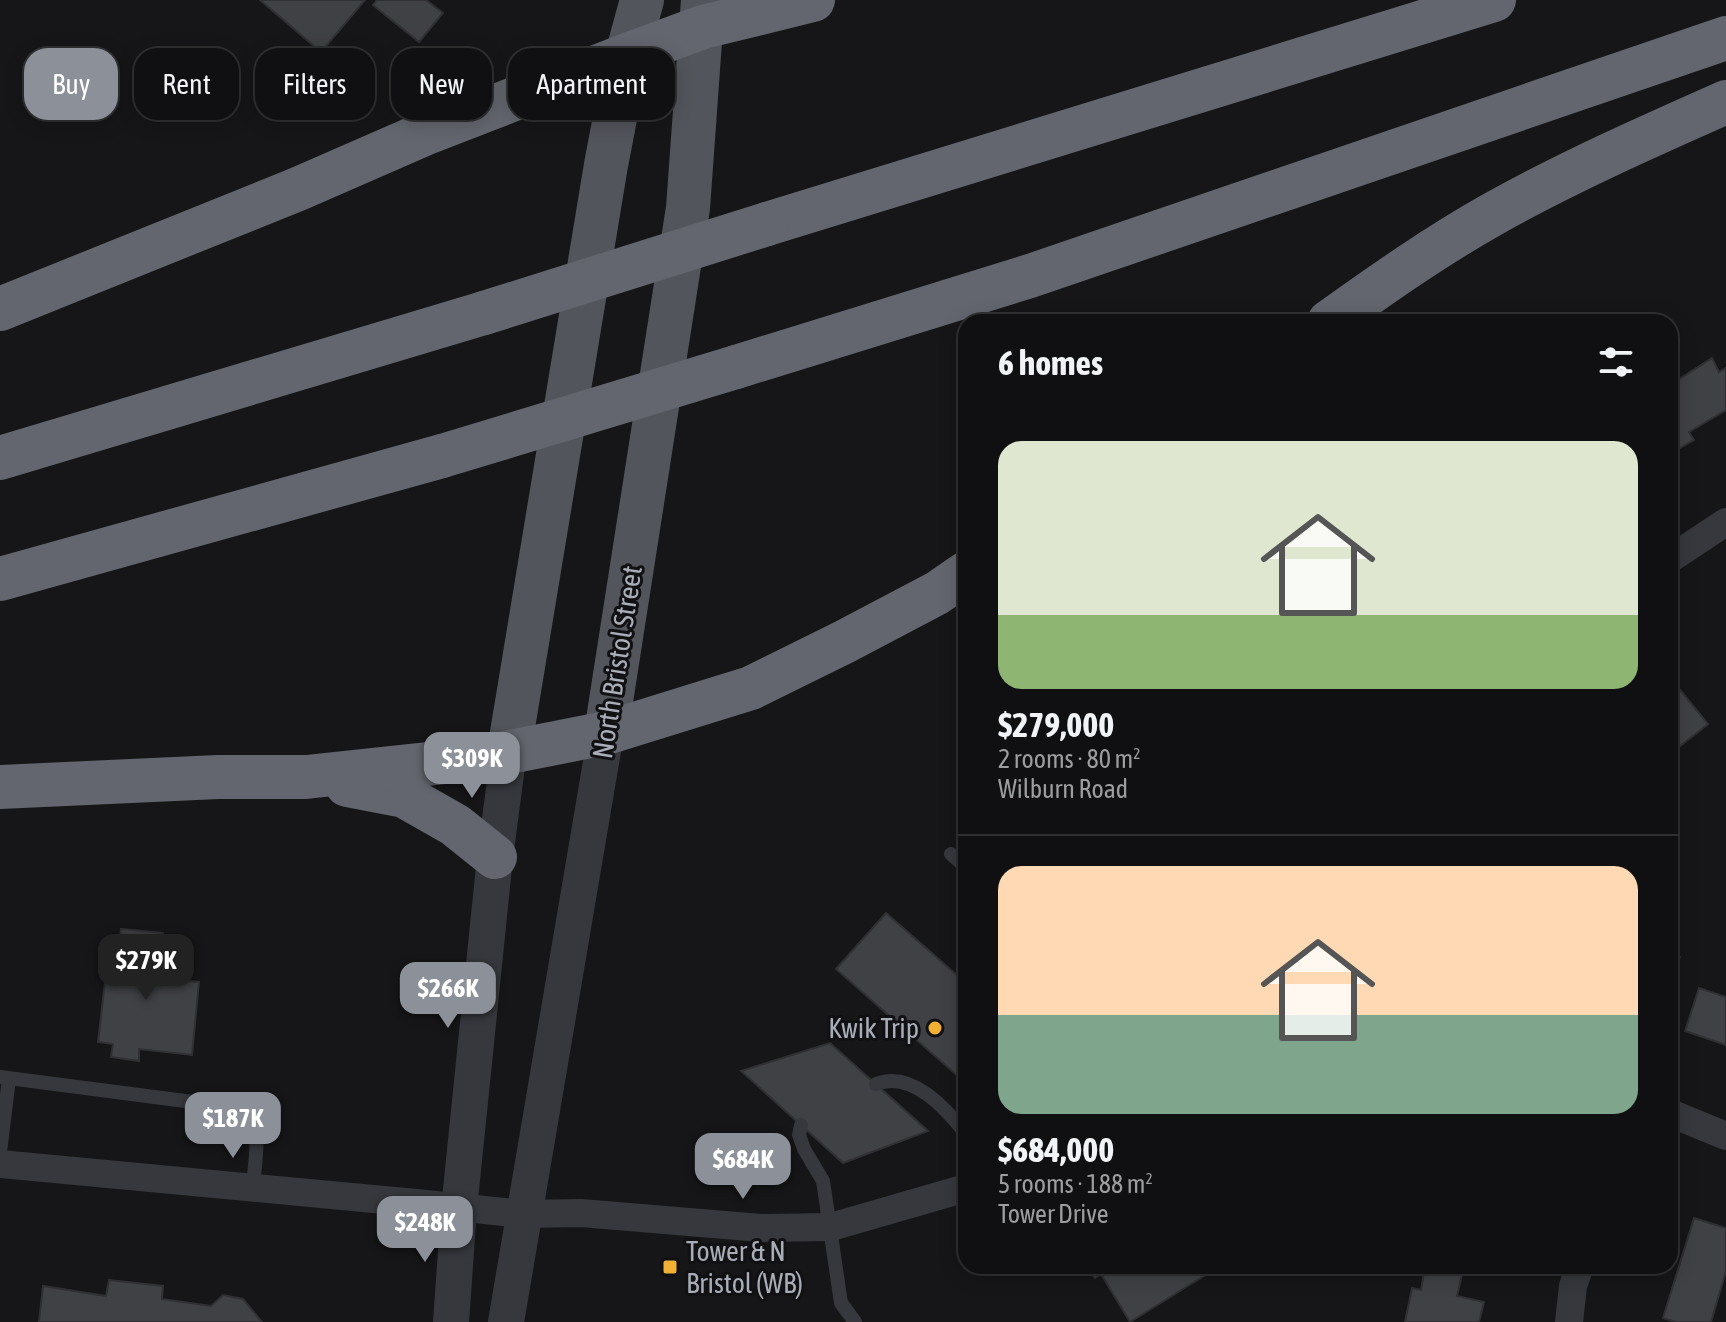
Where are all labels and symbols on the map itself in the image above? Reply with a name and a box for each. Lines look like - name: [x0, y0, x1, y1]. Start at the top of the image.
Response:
- street label: North Bristol Street: [586, 563, 648, 761]
- pin: $309K: [416, 732, 528, 800]
- pin: $279K: [90, 934, 202, 1002]
- pin: $266K: [392, 962, 504, 1030]
- place label: Kwik Trip: [828, 1012, 919, 1044]
- marker: Kwik Trip: [926, 1019, 944, 1037]
- pin: $187K: [177, 1092, 289, 1160]
- pin: $684K: [687, 1133, 799, 1201]
- pin: $248K: [369, 1196, 481, 1264]
- place label: Tower & N Bristol (WB): [686, 1235, 803, 1299]
- marker: Tower & N Bristol (WB): [661, 1258, 679, 1276]

